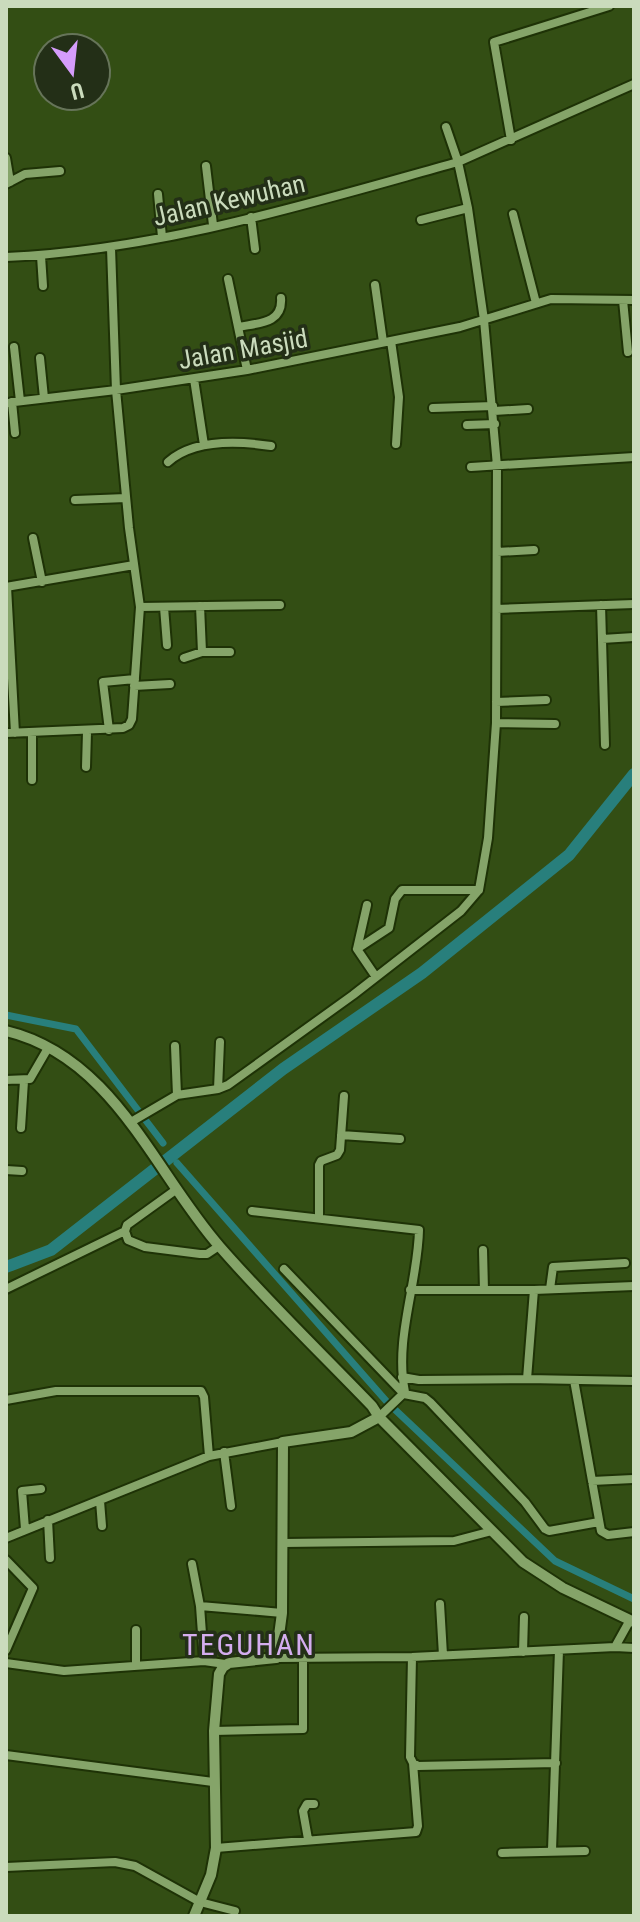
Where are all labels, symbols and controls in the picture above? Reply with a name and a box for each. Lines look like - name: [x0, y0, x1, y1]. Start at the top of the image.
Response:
- north arrow: [32, 32, 112, 112]
- text: U: [68, 77, 86, 105]
- street label: Jalan Kewuhan: [150, 168, 308, 232]
- street label: Jalan Masjid: [176, 323, 310, 375]
- district label: TEGUHAN: [182, 1627, 316, 1662]

